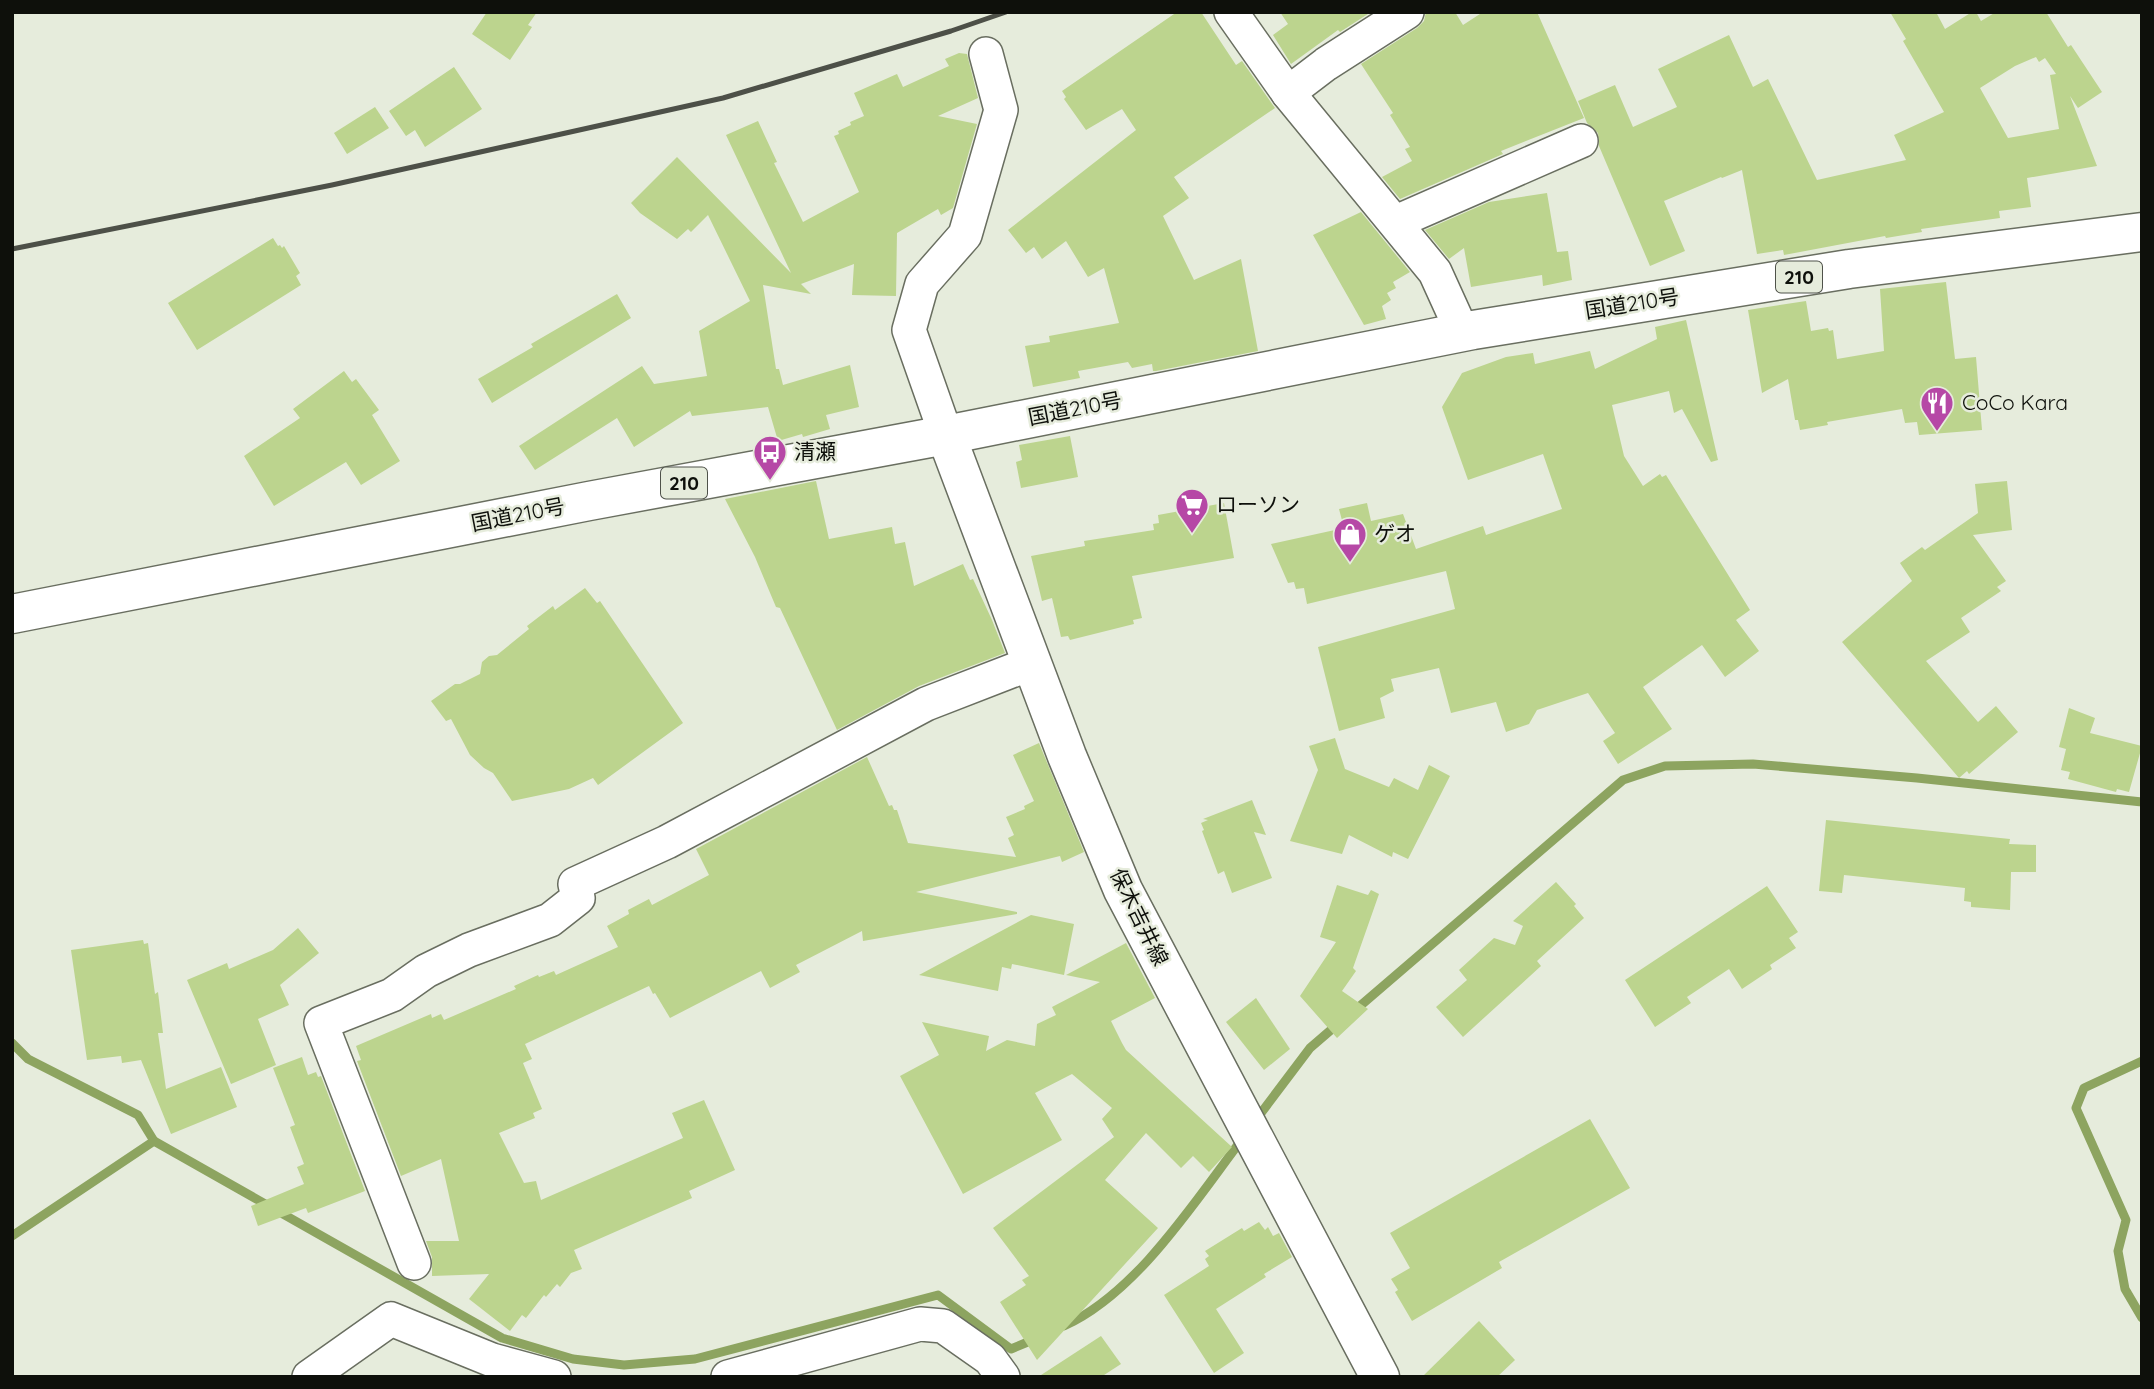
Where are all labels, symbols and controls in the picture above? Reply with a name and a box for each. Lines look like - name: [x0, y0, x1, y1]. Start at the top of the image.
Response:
- road number: 210: [1776, 262, 1822, 292]
- street label: 国道210号: [1583, 283, 1681, 323]
- restaurant icon: CoCo Kara: [1918, 384, 1956, 433]
- street label: 国道210号: [1026, 386, 1124, 430]
- place label: CoCo Kara: [1962, 389, 2068, 415]
- bus stop icon: 清瀬: [751, 433, 789, 482]
- place label: 清瀬: [794, 438, 836, 464]
- road number: 210: [661, 468, 707, 498]
- supermarket icon: ローソン: [1173, 486, 1211, 535]
- place label: ローソン: [1216, 491, 1300, 517]
- street label: 国道210号: [469, 492, 567, 536]
- shop icon: ゲオ: [1331, 515, 1369, 564]
- place label: ゲオ: [1374, 520, 1416, 546]
- street label: 保木吉井線: [1105, 864, 1175, 969]

